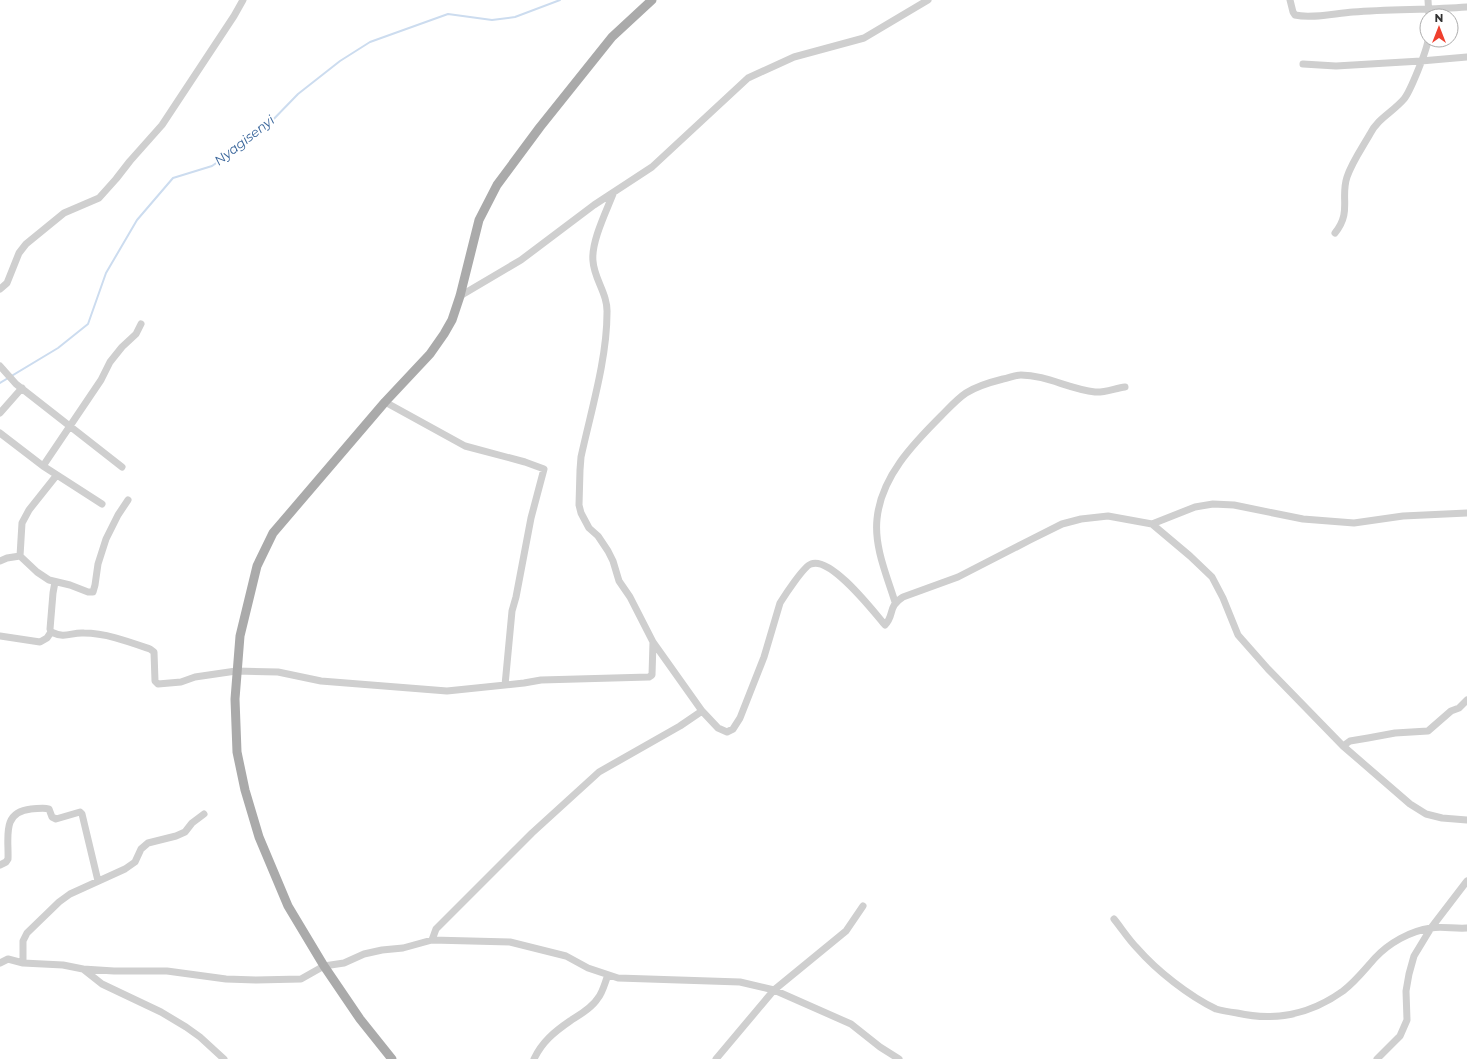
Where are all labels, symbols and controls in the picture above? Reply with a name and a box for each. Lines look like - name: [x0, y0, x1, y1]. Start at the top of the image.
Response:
- north arrow: [1419, 8, 1459, 48]
- text: N: [1435, 11, 1443, 25]
- water label: Nyagisenyi: [211, 111, 278, 168]

